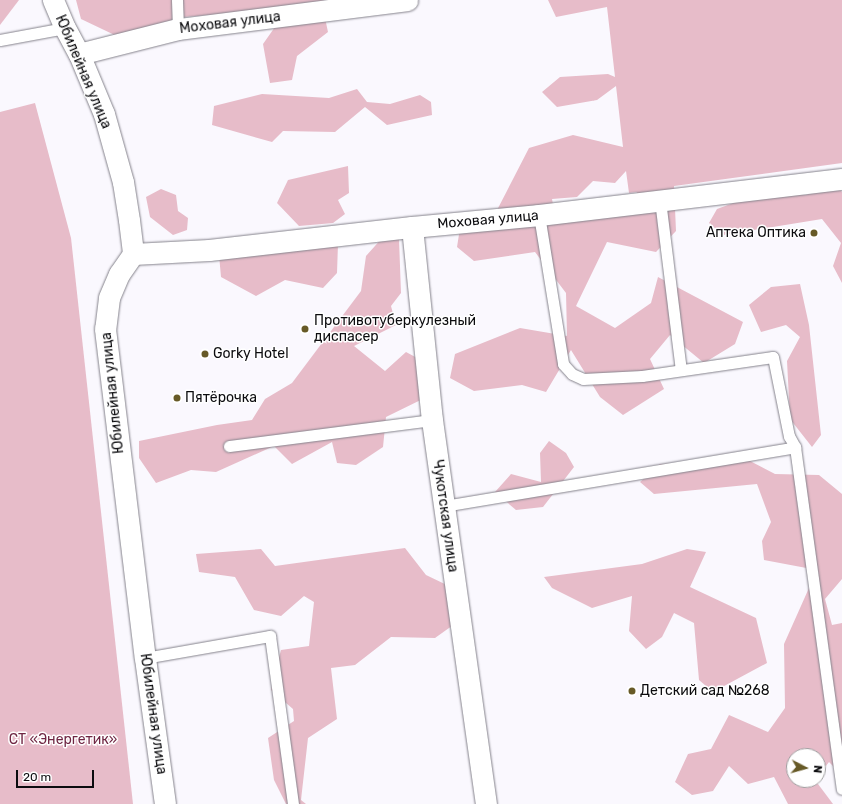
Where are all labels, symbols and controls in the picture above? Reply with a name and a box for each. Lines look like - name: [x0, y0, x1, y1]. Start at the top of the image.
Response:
- street label: Моховая улица: [179, 8, 281, 38]
- street label: Юбилейная улица: [51, 13, 115, 131]
- street label: Моховая улица: [437, 207, 539, 233]
- place label: Аптека Оптика: [706, 225, 806, 241]
- marker: Аптека Оптика: [809, 228, 819, 238]
- place label: Противотуберкулезный диспасер: [314, 313, 476, 346]
- marker: Противотуберкулезный диспасер: [299, 323, 311, 335]
- street label: Юбилейная улица: [98, 331, 128, 455]
- place label: Gorky Hotel: [213, 346, 289, 362]
- marker: Gorky Hotel: [200, 349, 210, 359]
- place label: Пятёрочка: [185, 390, 257, 406]
- marker: Пятёрочка: [172, 393, 182, 403]
- street label: Чукотская улица: [429, 459, 461, 573]
- street label: Юбилейная улица: [136, 652, 170, 776]
- place label: Детский сад №268: [640, 683, 770, 699]
- marker: Детский сад №268: [627, 686, 637, 696]
- park label: СТ «Энергетик»: [9, 732, 117, 748]
- north arrow: [786, 748, 826, 788]
- scale bar: [18, 762, 96, 788]
- text: N: [811, 765, 824, 774]
- text: 20 m: [23, 770, 51, 784]

